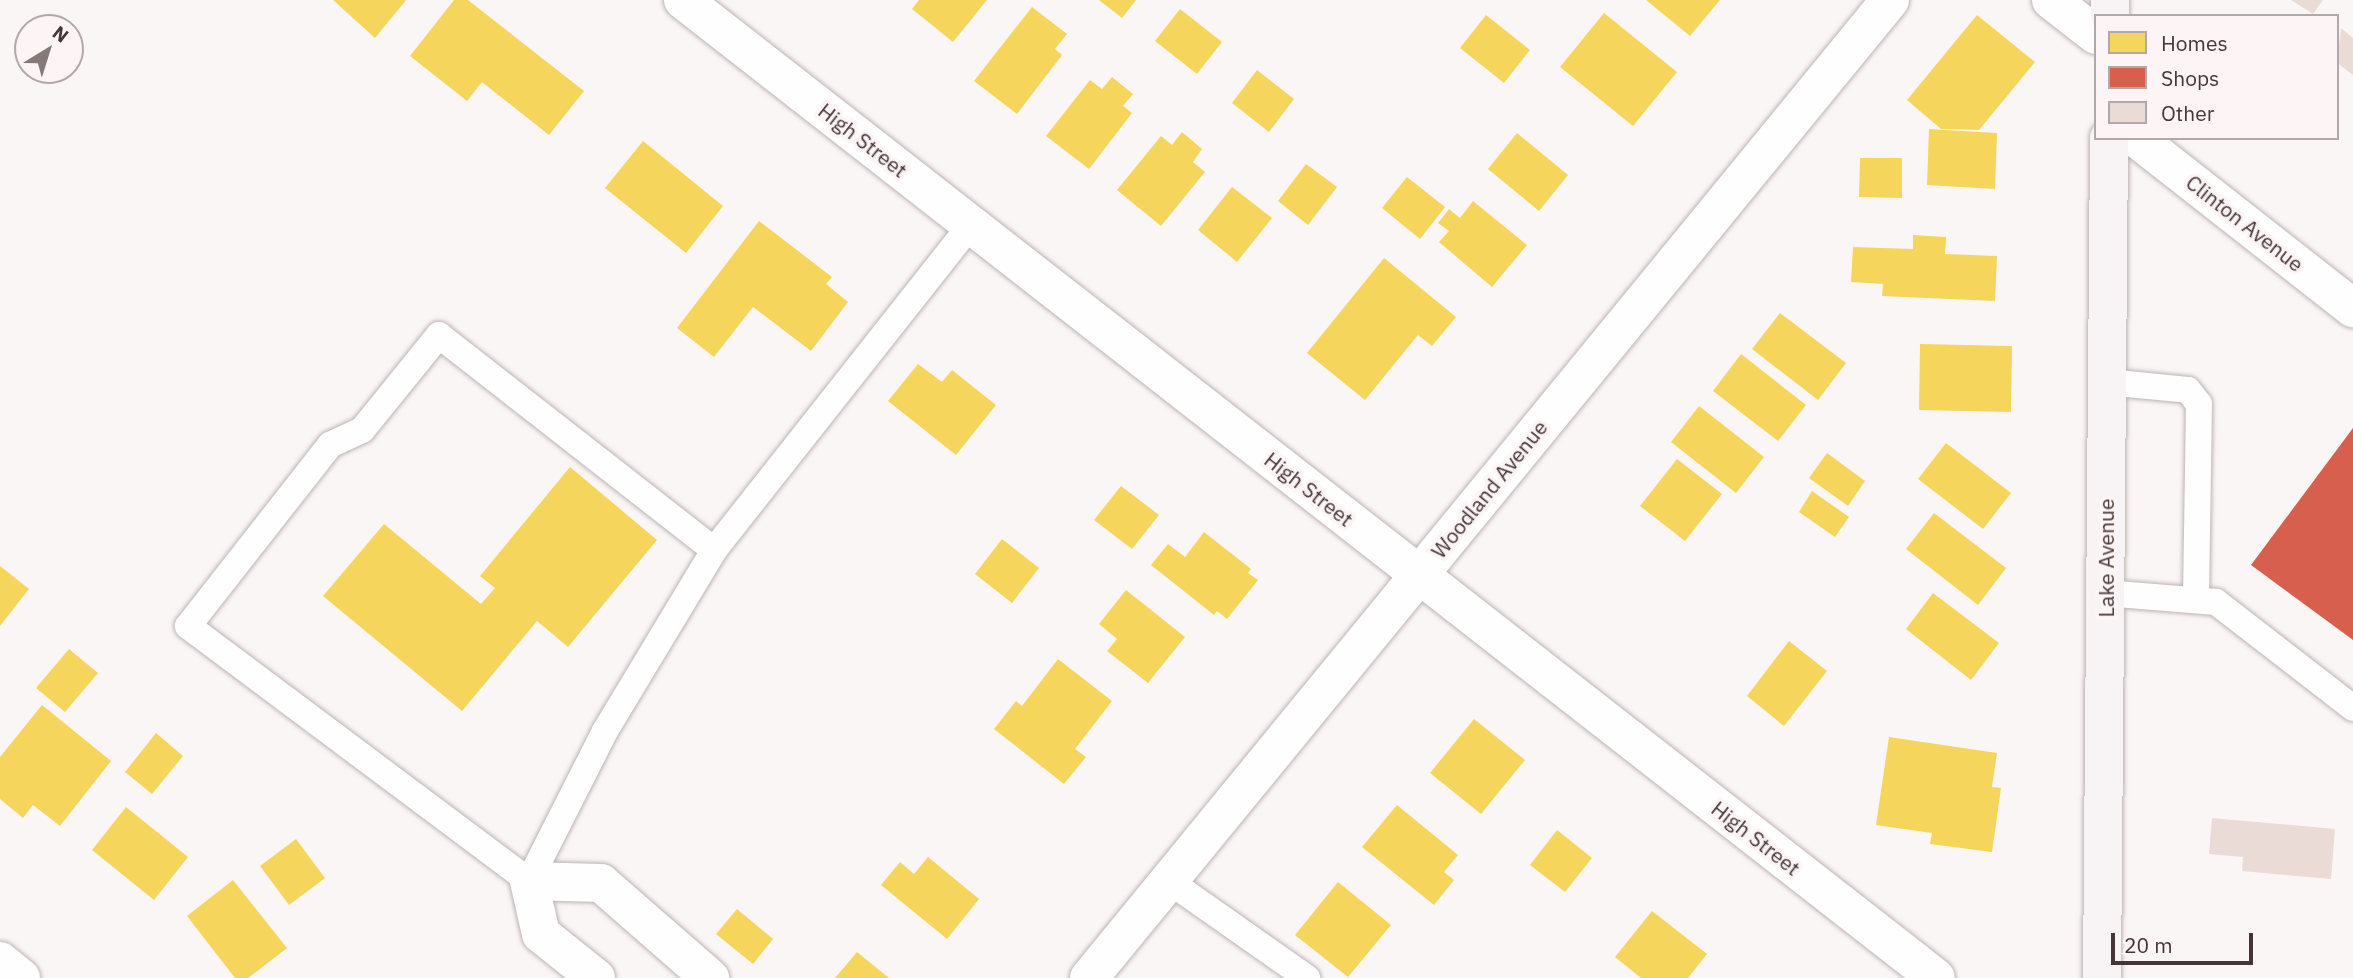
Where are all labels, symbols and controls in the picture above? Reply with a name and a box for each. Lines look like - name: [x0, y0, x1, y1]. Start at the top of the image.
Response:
- north arrow: [14, 14, 84, 84]
- legend: [2094, 14, 2339, 140]
- text: N: [48, 20, 74, 48]
- text: Homes: [2161, 29, 2228, 57]
- text: Shops: [2161, 64, 2219, 92]
- street label: High Street: [814, 98, 912, 182]
- text: Other: [2161, 99, 2214, 127]
- street label: Clinton Avenue: [2181, 169, 2309, 277]
- street label: Woodland Avenue: [1426, 415, 1552, 563]
- street label: High Street: [1260, 447, 1358, 531]
- street label: Lake Avenue: [2093, 498, 2119, 618]
- street label: High Street: [1707, 796, 1805, 880]
- scale bar: [2115, 918, 2257, 962]
- text: 20 m: [2124, 931, 2173, 959]

